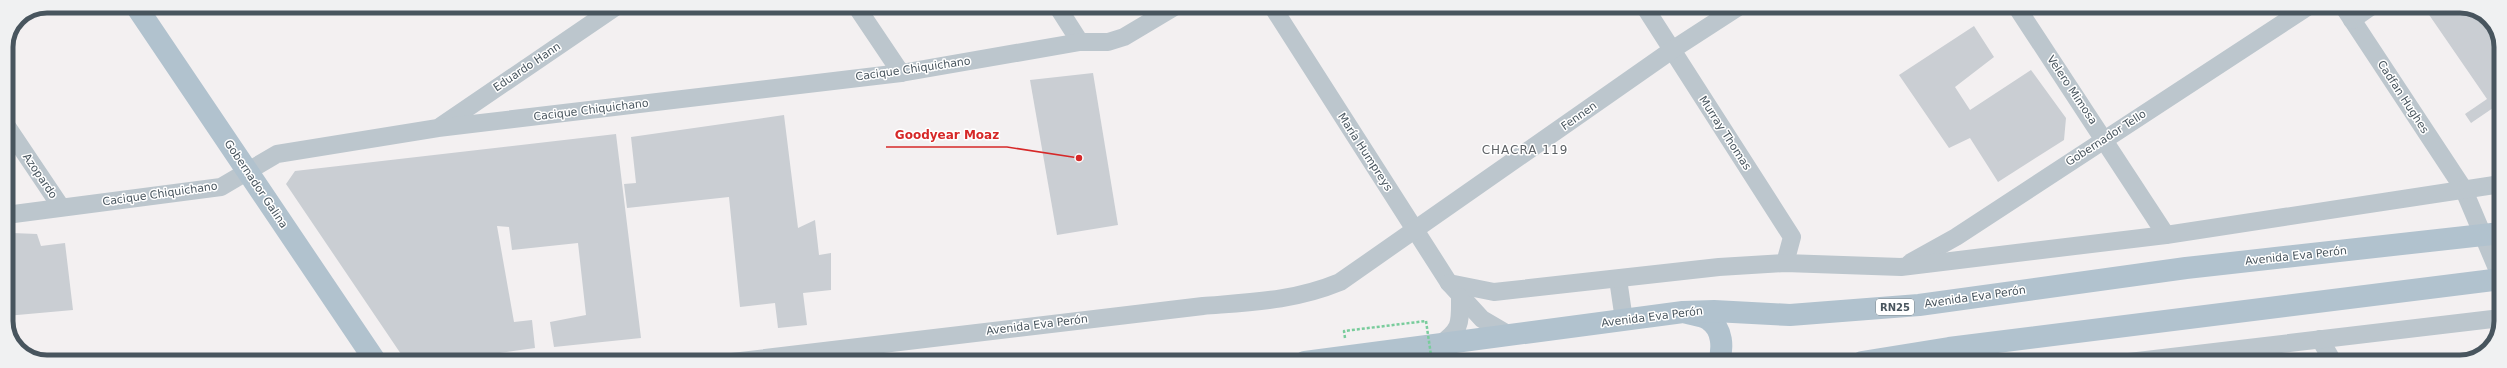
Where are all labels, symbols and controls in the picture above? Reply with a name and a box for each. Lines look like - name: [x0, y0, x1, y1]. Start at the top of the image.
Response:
- street label: Eduardo Hann: [491, 40, 563, 94]
- street label: Velero Mimosa: [2044, 53, 2100, 127]
- street label: Cacique Chiquichano: [855, 54, 972, 84]
- street label: Cadfan Hughes: [2375, 58, 2432, 136]
- street label: Murray Thomas: [1696, 94, 1754, 173]
- street label: Cacique Chiquichano: [533, 96, 650, 124]
- street label: Fennen: [1559, 99, 1599, 133]
- street label: Gobernador Tello: [2063, 107, 2149, 169]
- street label: María Humpreys: [1335, 111, 1395, 194]
- callout: Goodyear Moaz: [886, 123, 1007, 147]
- text: Goodyear Moaz: [895, 128, 999, 142]
- street label: Gobernador Galina: [222, 137, 290, 231]
- district label: CHACRA 119: [1482, 143, 1568, 157]
- street label: Azopardo: [20, 151, 60, 201]
- street label: Cacique Chiquichano: [102, 179, 219, 209]
- street label: Avenida Eva Perón: [2245, 244, 2347, 268]
- street label: Avenida Eva Perón: [1924, 283, 2026, 311]
- road number: RN25: [1876, 299, 1914, 315]
- street label: Avenida Eva Perón: [1601, 304, 1703, 330]
- street label: Avenida Eva Perón: [986, 312, 1088, 338]

